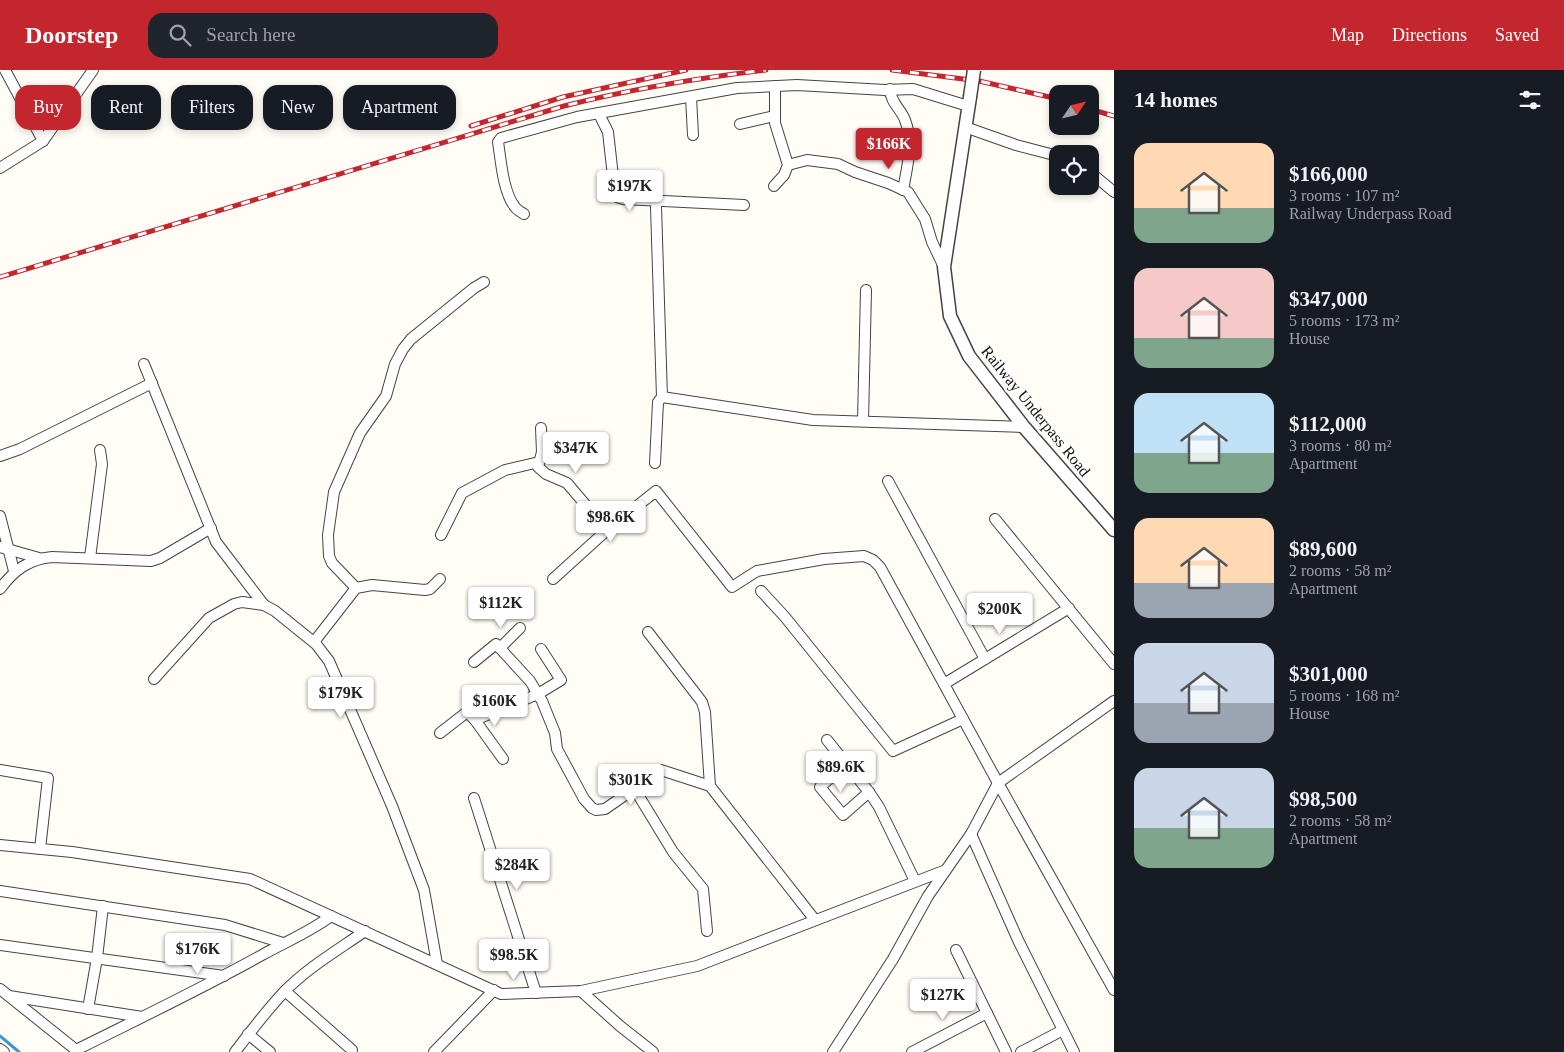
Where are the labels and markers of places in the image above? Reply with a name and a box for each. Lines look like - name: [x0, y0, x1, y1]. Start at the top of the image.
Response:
- pin: $166K: [854, 128, 924, 170]
- pin: $197K: [595, 170, 665, 212]
- pin: $347K: [541, 432, 611, 474]
- pin: $98.6K: [570, 500, 652, 543]
- pin: $112K: [466, 586, 536, 629]
- pin: $200K: [965, 592, 1035, 635]
- pin: $179K: [306, 676, 376, 719]
- pin: $160K: [460, 684, 530, 727]
- pin: $89.6K: [800, 750, 882, 793]
- pin: $301K: [596, 764, 666, 806]
- pin: $284K: [482, 848, 552, 891]
- pin: $176K: [163, 932, 233, 975]
- pin: $98.5K: [473, 938, 555, 981]
- pin: $127K: [908, 978, 978, 1021]

